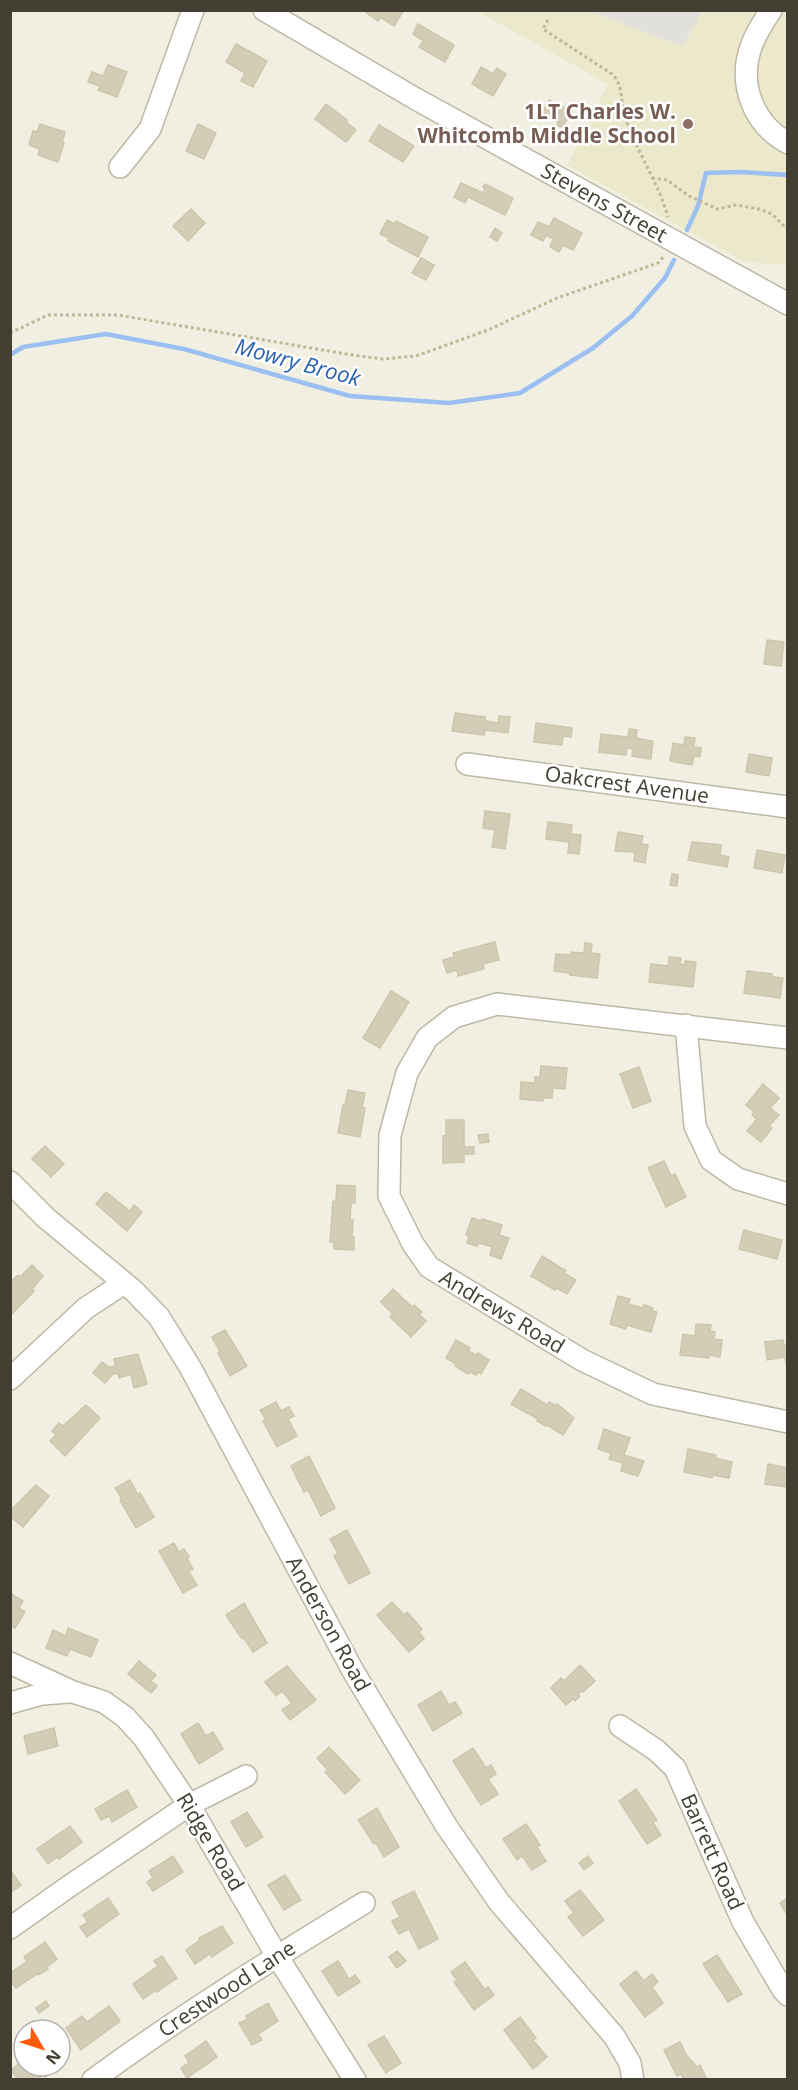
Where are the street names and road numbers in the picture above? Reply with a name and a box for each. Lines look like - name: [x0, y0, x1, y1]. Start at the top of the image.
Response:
- street label: Stevens Street: [536, 156, 673, 248]
- street label: Oakcrest Avenue: [543, 759, 711, 809]
- street label: Andrews Road: [435, 1263, 570, 1360]
- street label: Anderson Road: [280, 1551, 378, 1696]
- street label: Ridge Road: [171, 1787, 251, 1896]
- street label: Barrett Road: [675, 1789, 751, 1914]
- street label: Crestwood Lane: [152, 1933, 300, 2043]

